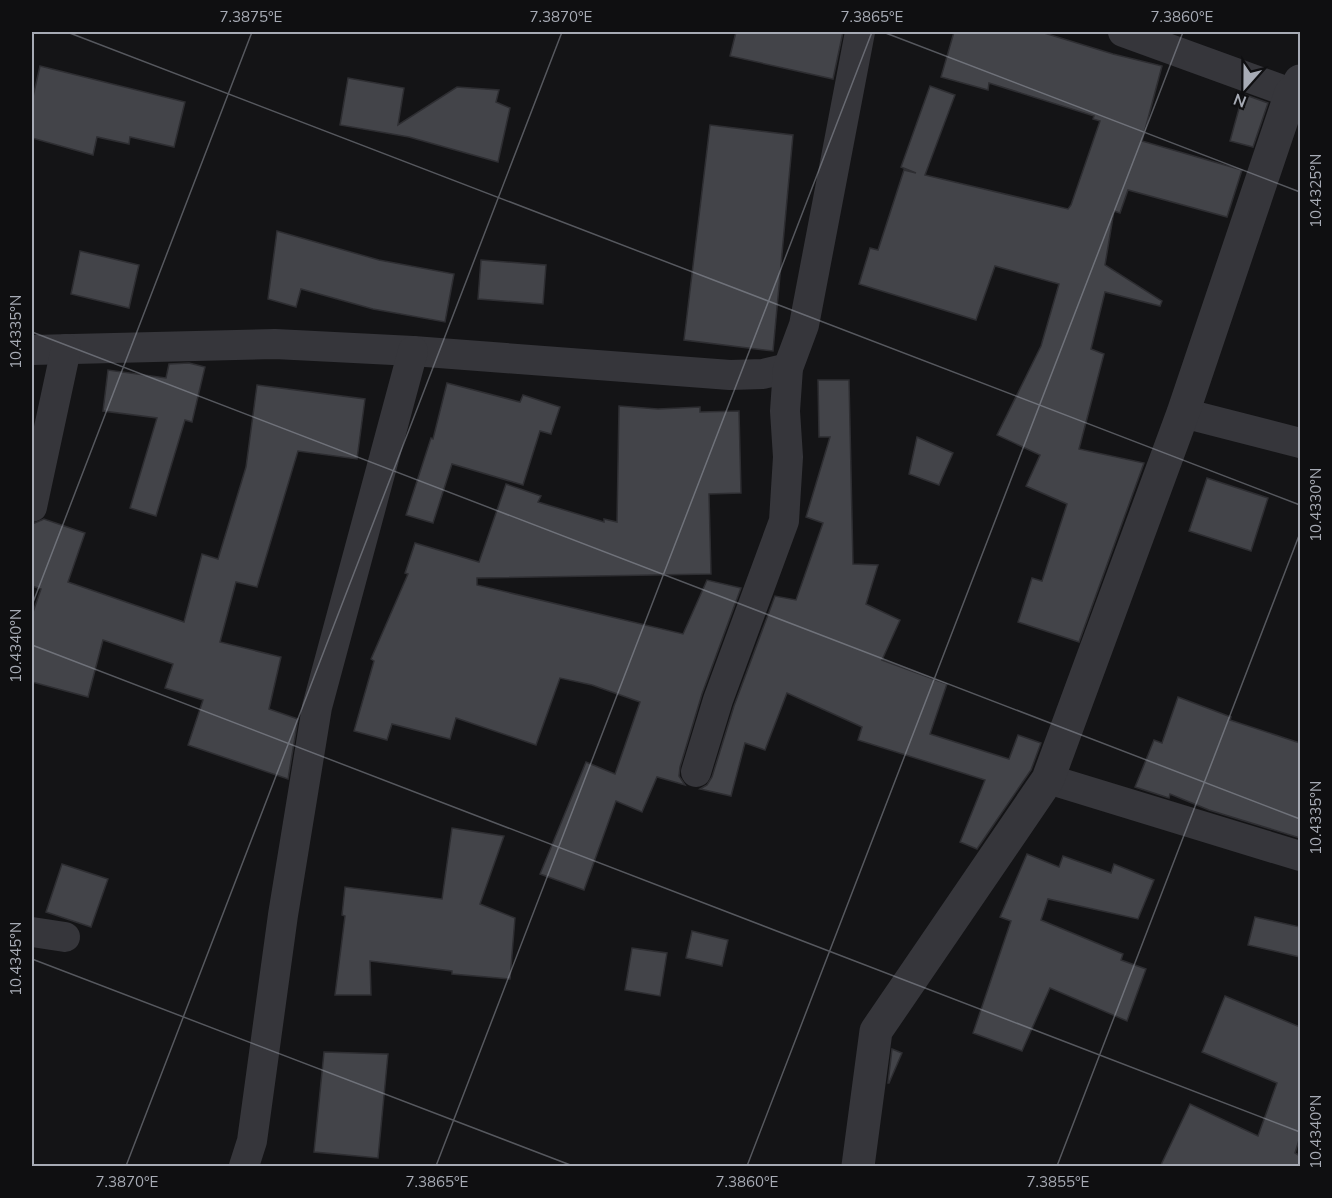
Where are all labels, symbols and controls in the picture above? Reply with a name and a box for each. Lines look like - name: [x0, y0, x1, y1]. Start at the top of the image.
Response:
- text: 7.3875°E: [220, 7, 283, 26]
- text: 7.3870°E: [530, 7, 593, 26]
- text: 7.3865°E: [841, 7, 904, 26]
- text: 7.3860°E: [1151, 7, 1214, 26]
- north arrow: [1215, 57, 1275, 117]
- text: N: [1230, 90, 1249, 113]
- text: 10.4325°N: [1306, 154, 1325, 228]
- text: 10.4335°N: [6, 295, 25, 369]
- text: 10.4330°N: [1306, 468, 1325, 542]
- text: 10.4340°N: [6, 609, 25, 683]
- text: 10.4335°N: [1306, 781, 1325, 855]
- text: 10.4345°N: [6, 922, 25, 996]
- text: 10.4340°N: [1306, 1095, 1325, 1169]
- text: 7.3870°E: [96, 1172, 159, 1191]
- text: 7.3865°E: [406, 1172, 469, 1191]
- text: 7.3860°E: [716, 1172, 779, 1191]
- text: 7.3855°E: [1027, 1172, 1090, 1191]

